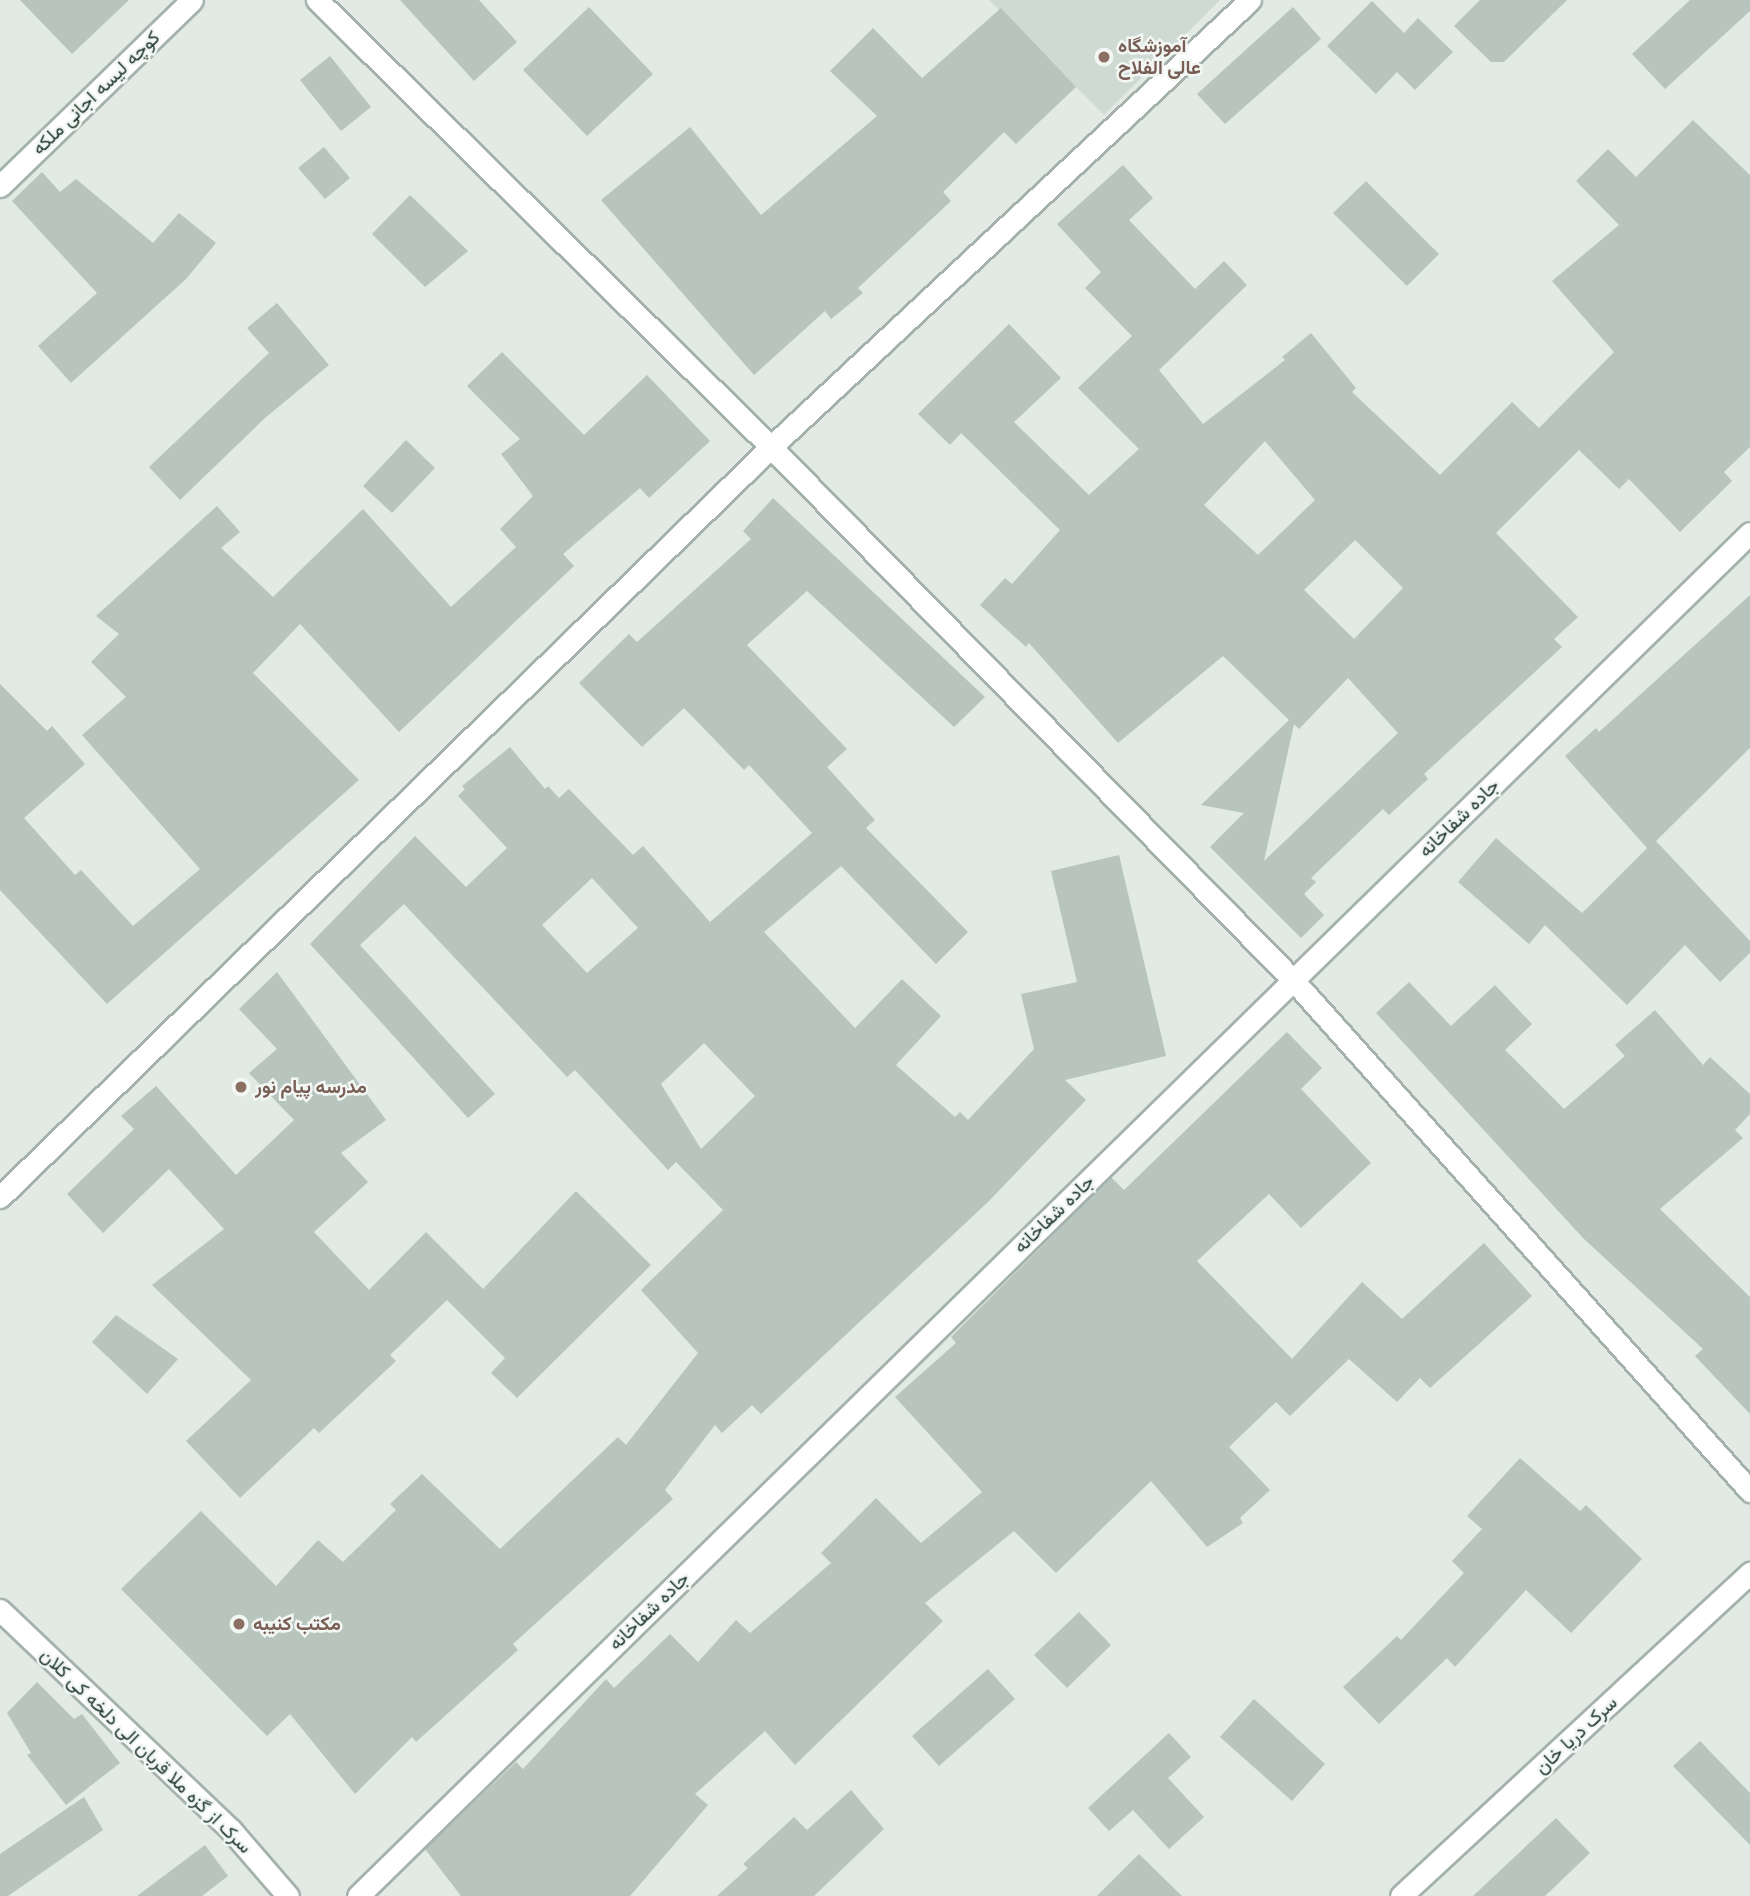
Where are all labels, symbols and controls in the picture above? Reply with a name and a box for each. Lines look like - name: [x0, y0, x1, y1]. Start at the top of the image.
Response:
- street label: کوچه لیسه اجانی ملکه: [27, 26, 165, 160]
- place label: آموزشگاه عالی الفلاح: [1118, 35, 1201, 79]
- marker: آموزشگاه عالی الفلاح: [1096, 49, 1112, 65]
- street label: جاده شفاخانه: [1414, 774, 1504, 862]
- place label: مدرسه پیام نور: [255, 1076, 367, 1098]
- marker: مدرسه پیام نور: [233, 1079, 249, 1095]
- street label: جاده شفاخانه: [1009, 1170, 1099, 1258]
- street label: جاده شفاخانه: [604, 1567, 694, 1655]
- place label: مکتب کنیبه: [253, 1613, 341, 1635]
- marker: مکتب کنیبه: [231, 1616, 247, 1632]
- street label: سرک از گزه ملا قربان الی دلخه کی کلان: [35, 1644, 257, 1858]
- street label: سرک دریا خان: [1530, 1691, 1622, 1779]

